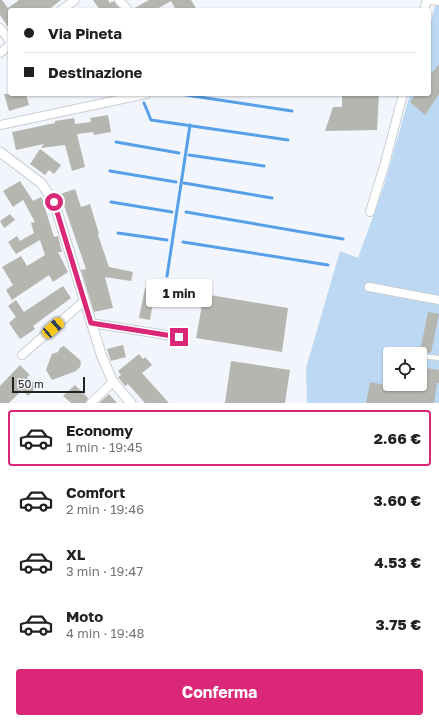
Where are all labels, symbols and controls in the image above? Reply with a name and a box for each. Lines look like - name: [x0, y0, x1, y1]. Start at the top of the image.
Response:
- text: Via Pineta: [48, 24, 122, 42]
- text: Destinazione: [48, 63, 142, 81]
- route start: [45, 193, 63, 211]
- callout: 1 min: [146, 279, 212, 307]
- text: 1 min: [163, 285, 195, 301]
- car: [40, 316, 66, 340]
- route end: [170, 328, 188, 346]
- map controls: [383, 347, 427, 391]
- button: locate: [383, 347, 427, 391]
- scale bar: [12, 375, 85, 394]
- text: 50 m: [18, 377, 44, 390]
- icon: car: [18, 420, 54, 456]
- text: Economy: [66, 421, 133, 439]
- text: 2.66 €: [374, 429, 421, 447]
- text: 1 min · 19:45: [66, 439, 142, 455]
- icon: car: [18, 482, 54, 518]
- text: Comfort: [66, 483, 125, 501]
- text: 3.60 €: [373, 491, 421, 509]
- text: 2 min · 19:46: [66, 501, 144, 517]
- icon: car: [18, 544, 54, 580]
- text: XL: [66, 545, 85, 563]
- text: 4.53 €: [374, 553, 421, 571]
- text: 3 min · 19:47: [66, 563, 143, 579]
- icon: car: [18, 606, 54, 642]
- text: Moto: [66, 607, 103, 625]
- text: 3.75 €: [375, 615, 421, 633]
- text: 4 min · 19:48: [66, 625, 145, 641]
- button: Conferma: [16, 669, 423, 715]

